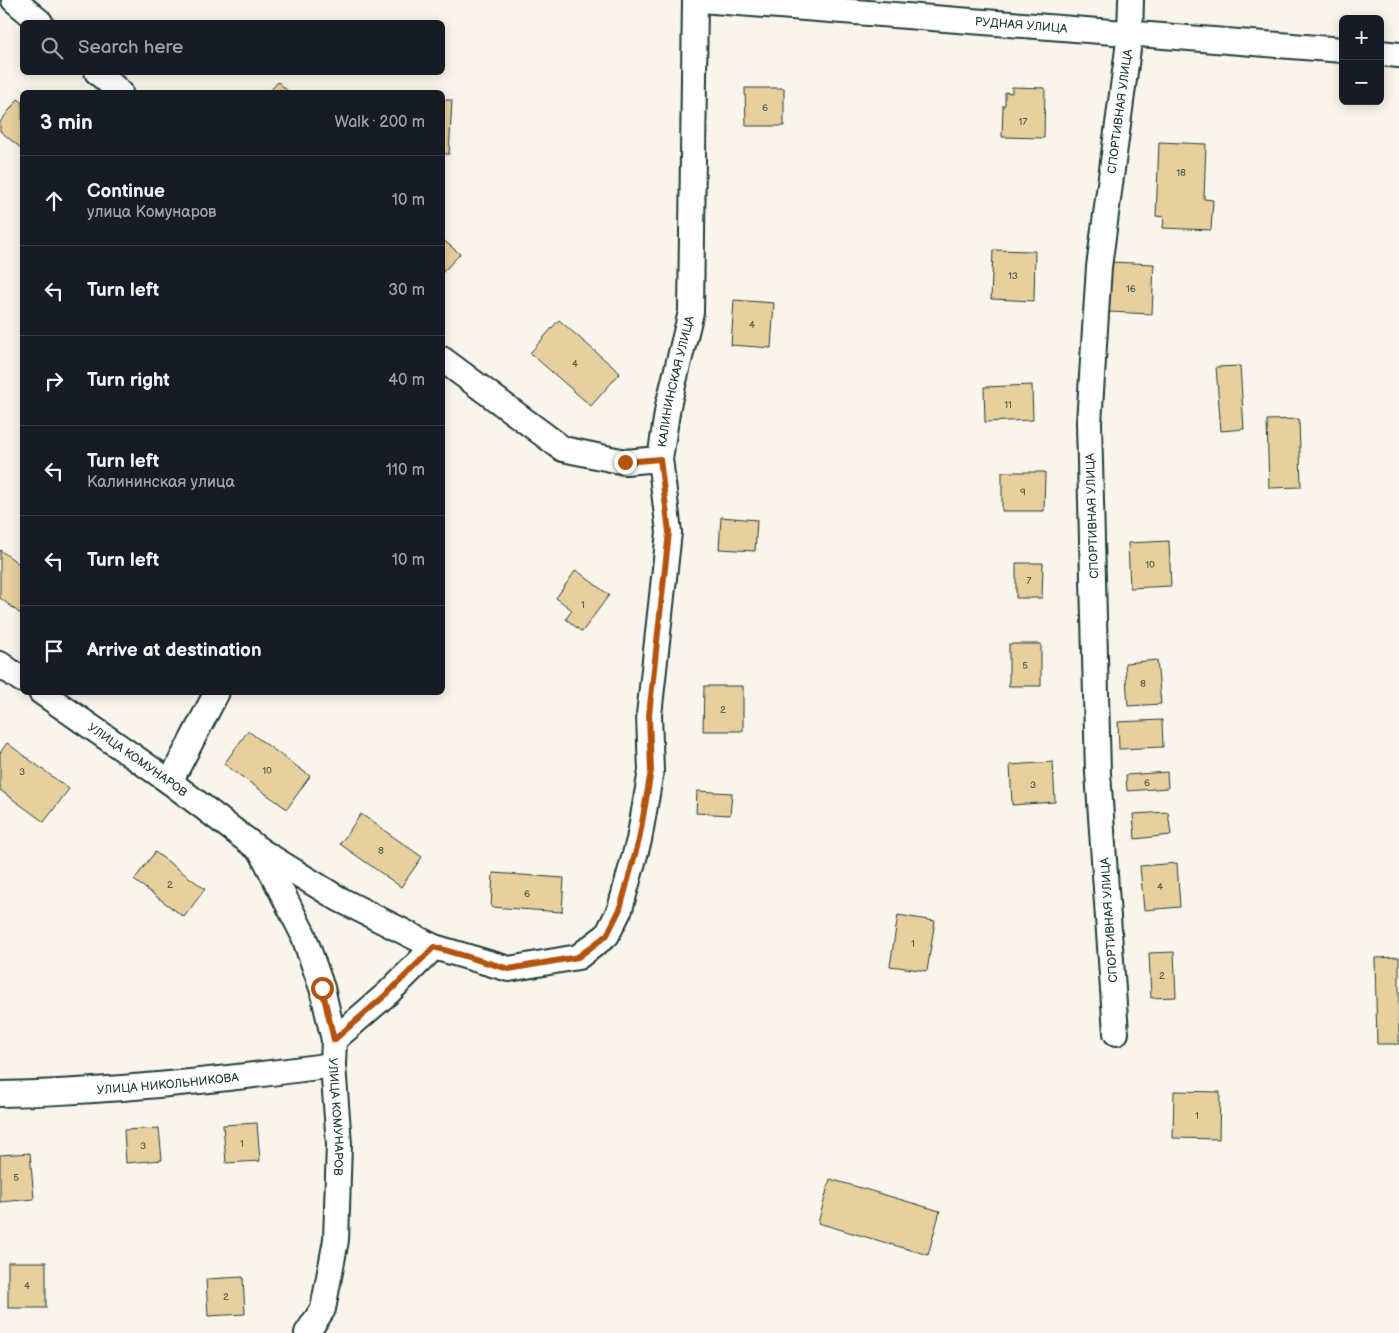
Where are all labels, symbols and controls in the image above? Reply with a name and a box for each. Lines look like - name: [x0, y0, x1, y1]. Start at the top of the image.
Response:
- street label: РУДНАЯ УЛИЦА: [974, 14, 1068, 37]
- map controls: [1339, 15, 1384, 105]
- button: +: [1339, 15, 1384, 60]
- search box: [20, 20, 445, 75]
- icon: search: [38, 34, 66, 62]
- text: Search here: [78, 36, 183, 59]
- street label: СПОРТИВНАЯ УЛИЦА: [1104, 48, 1136, 175]
- button: −: [1339, 60, 1384, 105]
- house number: 6: [762, 102, 768, 114]
- text: 3 min: [40, 110, 93, 135]
- text: Walk · 200 m: [335, 113, 425, 132]
- house number: 17: [1019, 116, 1027, 128]
- house number: 18: [1176, 167, 1186, 179]
- text: Continue: [87, 180, 165, 203]
- icon: ahead: [40, 187, 68, 215]
- text: 10 m: [392, 191, 425, 210]
- text: улица Комунаров: [87, 203, 216, 222]
- house number: 13: [1008, 270, 1018, 282]
- icon: left: [40, 277, 68, 305]
- text: Turn left: [87, 279, 159, 302]
- text: 30 m: [388, 281, 425, 300]
- house number: 16: [1126, 283, 1136, 295]
- street label: КАЛИНИНСКАЯ УЛИЦА: [655, 314, 698, 448]
- house number: 4: [749, 319, 755, 331]
- house number: 4: [572, 358, 578, 370]
- icon: right: [40, 367, 68, 395]
- text: Turn right: [87, 369, 170, 392]
- text: 40 m: [388, 371, 425, 390]
- house number: 11: [1004, 399, 1012, 411]
- text: Turn left: [87, 450, 159, 473]
- route end: [614, 451, 637, 474]
- street label: СПОРТИВНАЯ УЛИЦА: [1083, 452, 1102, 579]
- icon: left: [40, 457, 68, 485]
- text: 110 m: [386, 461, 425, 480]
- text: Калининская улица: [87, 473, 235, 492]
- house number: 9: [1020, 486, 1026, 498]
- icon: left: [40, 547, 68, 575]
- text: Turn left: [87, 549, 159, 572]
- text: 10 m: [392, 551, 425, 570]
- house number: 10: [1145, 559, 1155, 571]
- house number: 7: [1027, 575, 1032, 587]
- house number: 1: [581, 599, 585, 611]
- icon: arrive: [40, 637, 68, 665]
- text: Arrive at destination: [87, 639, 262, 662]
- house number: 5: [1022, 660, 1028, 672]
- house number: 8: [1140, 678, 1146, 690]
- house number: 2: [720, 704, 726, 716]
- street label: УЛИЦА КОМУНАРОВ: [85, 720, 190, 801]
- house number: 10: [262, 765, 272, 777]
- house number: 3: [19, 766, 25, 778]
- house number: 6: [1144, 777, 1150, 789]
- house number: 3: [1030, 779, 1036, 791]
- house number: 8: [378, 845, 384, 857]
- street label: СПОРТИВНАЯ УЛИЦА: [1098, 856, 1121, 983]
- house number: 2: [167, 879, 173, 891]
- house number: 4: [1157, 881, 1163, 893]
- house number: 6: [524, 888, 530, 900]
- house number: 1: [911, 938, 915, 950]
- house number: 2: [1159, 970, 1165, 982]
- route start: [311, 977, 334, 1000]
- street label: УЛИЦА КОМУНАРОВ: [325, 1057, 346, 1176]
- street label: УЛИЦА НИКОЛЬНИКОВА: [96, 1070, 240, 1098]
- house number: 1: [1195, 1110, 1199, 1122]
- house number: 1: [240, 1138, 244, 1150]
- house number: 3: [140, 1140, 146, 1152]
- house number: 5: [13, 1172, 19, 1184]
- house number: 4: [24, 1280, 30, 1292]
- house number: 2: [223, 1291, 229, 1303]

